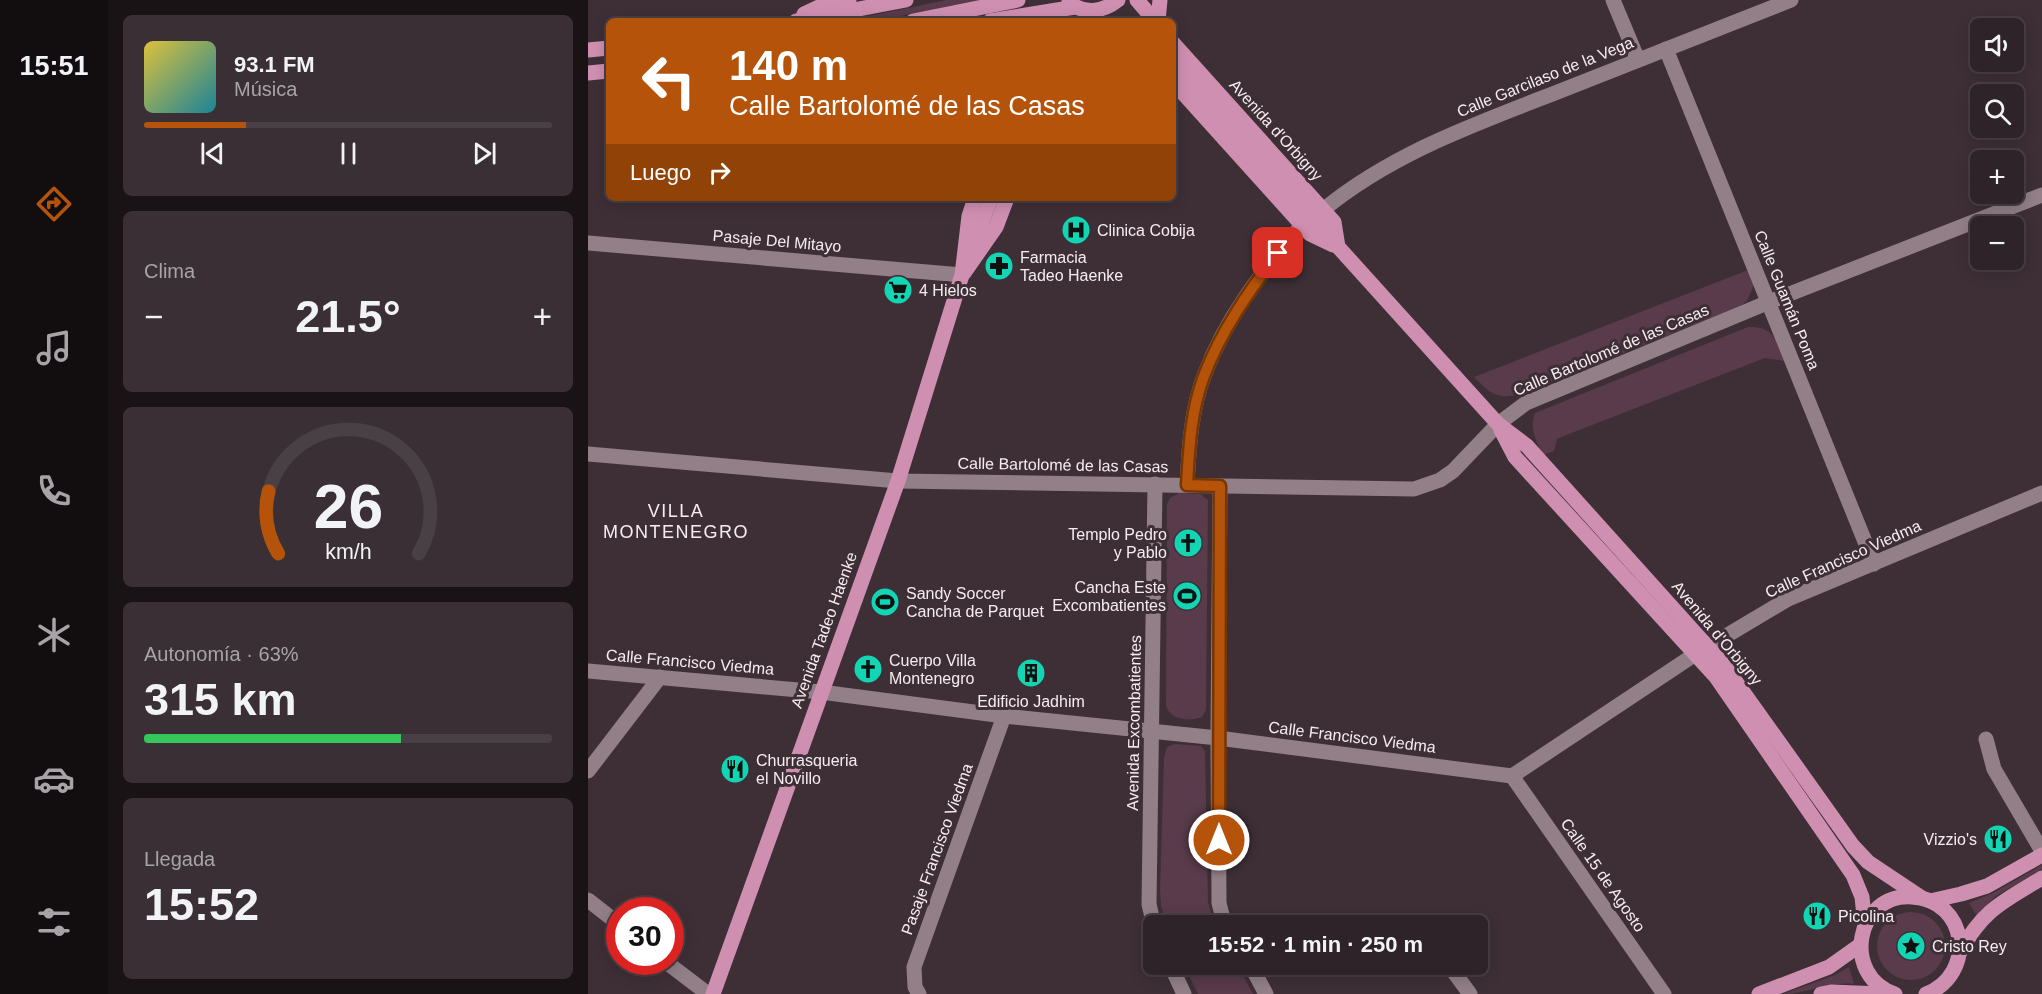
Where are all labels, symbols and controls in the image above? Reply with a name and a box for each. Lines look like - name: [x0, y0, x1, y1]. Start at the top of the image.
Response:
- map controls: [1970, 18, 2024, 270]
- button: sound: [1970, 18, 2024, 72]
- street label: Calle Garcilaso de la Vega: [1454, 34, 1636, 120]
- icon: left: [630, 42, 708, 120]
- text: 140 m: [729, 42, 848, 89]
- text: 15:51: [19, 51, 89, 81]
- text: 93.1 FM: [234, 52, 315, 77]
- street label: Avenida d'Orbigny: [1226, 76, 1326, 184]
- text: Música: [234, 78, 297, 100]
- button: search: [1970, 84, 2024, 138]
- text: Calle Bartolomé de las Casas: [729, 91, 1085, 121]
- icon: previous: [196, 137, 229, 170]
- icon: pause: [332, 137, 365, 170]
- icon: next: [468, 137, 501, 170]
- button: +: [1970, 150, 2024, 204]
- icon: right: [703, 156, 736, 189]
- text: Luego: [630, 160, 691, 185]
- icon: directions: [33, 183, 75, 225]
- hospital icon: Clinica Cobija: [1060, 214, 1092, 246]
- button: −: [1970, 216, 2024, 270]
- place label: Clinica Cobija: [1097, 222, 1195, 239]
- street label: Pasaje Del Mitayo: [712, 227, 842, 255]
- pin: [1252, 227, 1303, 278]
- street label: Calle Guamán Poma: [1751, 228, 1823, 372]
- icon: arrive: [1261, 236, 1294, 269]
- place label: Farmacia Tadeo Haenke: [1020, 249, 1123, 284]
- pharmacy icon: Farmacia Tadeo Haenke: [983, 250, 1015, 282]
- text: Clima: [144, 260, 195, 282]
- supermarket icon: 4 Hielos: [882, 274, 914, 306]
- place label: 4 Hielos: [919, 282, 977, 299]
- text: 21.5°: [295, 291, 401, 342]
- text: −: [144, 298, 163, 335]
- text: +: [533, 298, 552, 335]
- street label: Calle Bartolomé de las Casas: [1511, 301, 1711, 399]
- icon: music: [33, 327, 75, 369]
- street label: Calle Bartolomé de las Casas: [957, 455, 1169, 475]
- icon: phone: [33, 470, 75, 512]
- text: 26: [313, 472, 383, 541]
- district label: VILLA MONTENEGRO: [603, 501, 749, 542]
- street label: Calle Francisco Viedma: [1762, 517, 1924, 601]
- place label: Templo Pedro y Pablo: [1068, 526, 1167, 561]
- church icon: Templo Pedro y Pablo: [1172, 527, 1204, 559]
- text: km/h: [325, 540, 371, 564]
- street label: Avenida Tadeo Haenke: [788, 550, 860, 710]
- street label: Avenida d'Orbigny: [1669, 578, 1765, 688]
- place label: Cancha Este Excombatientes: [1052, 579, 1166, 614]
- sports icon: Cancha Este Excombatientes: [1171, 580, 1203, 612]
- place label: Sandy Soccer Cancha de Parquet: [906, 585, 1044, 620]
- sports icon: Sandy Soccer Cancha de Parquet: [869, 586, 901, 618]
- icon: climate: [33, 614, 75, 656]
- street label: Avenida Excombatientes: [1124, 635, 1144, 811]
- text: Autonomía · 63%: [144, 643, 299, 665]
- street label: Calle Francisco Viedma: [605, 646, 775, 678]
- place label: Cuerpo Villa Montenegro: [889, 652, 976, 687]
- church icon: Cuerpo Villa Montenegro: [852, 653, 884, 685]
- building icon: Edificio Jadhim: [1015, 657, 1047, 689]
- text: 315 km: [144, 674, 297, 725]
- place label: Edificio Jadhim: [977, 693, 1085, 710]
- street label: Calle Francisco Viedma: [1267, 718, 1437, 756]
- place label: Churrasqueria el Novillo: [756, 752, 857, 787]
- restaurant icon: Churrasqueria el Novillo: [719, 753, 751, 785]
- icon: car: [33, 758, 75, 800]
- street label: Pasaje Francisco Viedma: [898, 761, 976, 937]
- position arrow: [1187, 808, 1251, 872]
- street label: Calle 15 de Agosto: [1558, 815, 1649, 935]
- restaurant icon: Vizzio's: [1982, 823, 2014, 855]
- place label: Vizzio's: [1924, 831, 1977, 848]
- text: Llegada: [144, 848, 215, 870]
- text: 15:52: [144, 879, 259, 930]
- speed limit sign: 30: [606, 897, 684, 975]
- restaurant icon: Picolina: [1801, 900, 1833, 932]
- icon: filters: [33, 901, 75, 943]
- place label: Picolina: [1838, 908, 1894, 925]
- place icon: Cristo Rey: [1895, 930, 1927, 962]
- text: 15:52 · 1 min · 250 m: [1208, 932, 1423, 957]
- place label: Cristo Rey: [1932, 938, 2007, 955]

